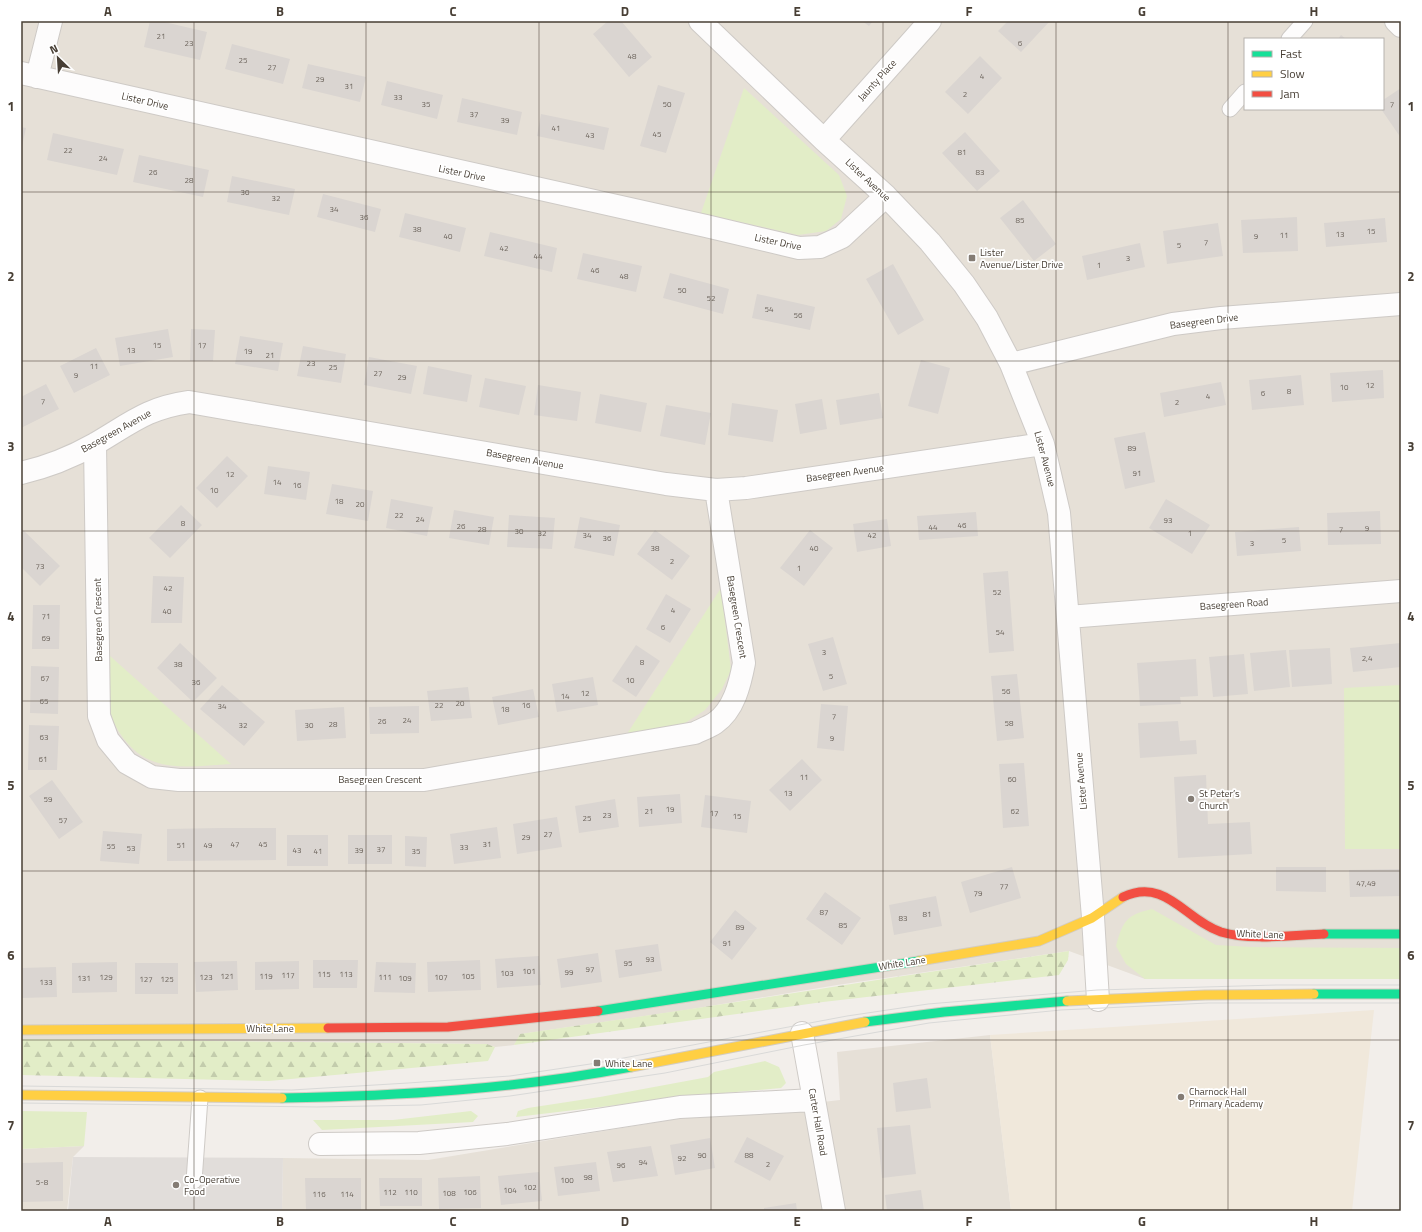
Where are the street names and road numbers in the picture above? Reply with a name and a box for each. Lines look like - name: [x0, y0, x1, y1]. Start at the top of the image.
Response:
- street label: Jaunty Place: [854, 56, 900, 104]
- street label: Lister Drive: [120, 88, 170, 114]
- street label: Lister Avenue: [842, 155, 894, 205]
- street label: Lister Drive: [437, 161, 487, 185]
- street label: Lister Drive: [753, 230, 803, 254]
- street label: Basegreen Drive: [1169, 309, 1239, 333]
- street label: Basegreen Avenue: [78, 405, 154, 457]
- street label: Lister Avenue: [1030, 429, 1060, 489]
- street label: Basegreen Avenue: [485, 445, 565, 473]
- street label: Basegreen Avenue: [805, 460, 885, 486]
- street label: Basegreen Crescent: [723, 574, 751, 660]
- street label: Basegreen Crescent: [90, 578, 106, 662]
- street label: Basegreen Road: [1199, 594, 1269, 614]
- street label: Lister Avenue: [1071, 752, 1091, 810]
- street label: Basegreen Crescent: [338, 772, 422, 787]
- street label: White Lane: [1236, 926, 1284, 942]
- street label: White Lane: [877, 952, 927, 974]
- street label: White Lane: [246, 1021, 294, 1036]
- street label: Carter Hall Road: [805, 1087, 831, 1157]

